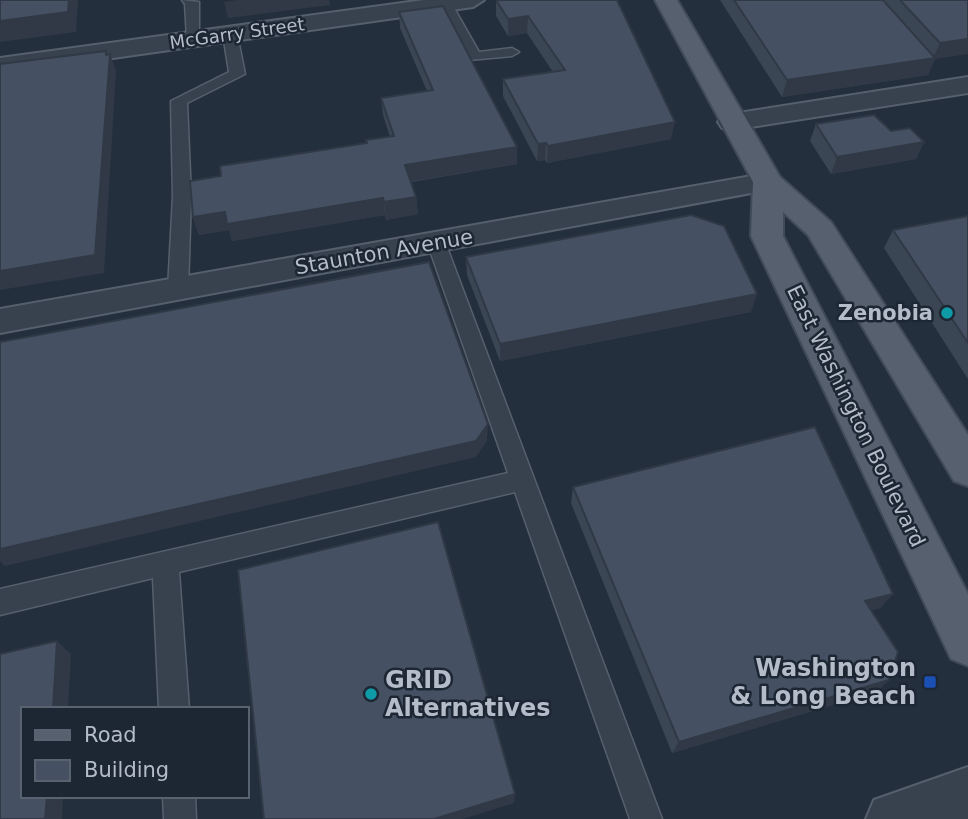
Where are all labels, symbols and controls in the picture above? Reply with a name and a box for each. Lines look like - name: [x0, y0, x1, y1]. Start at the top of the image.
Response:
- street label: McGarry Street: [168, 13, 306, 53]
- street label: Staunton Avenue: [293, 225, 475, 279]
- street label: East Washington Boulevard: [782, 281, 930, 551]
- place label: Zenobia: [838, 301, 933, 325]
- marker: Zenobia: [939, 305, 955, 321]
- place label: Washington & Long Beach: [730, 654, 916, 710]
- place label: GRID Alternatives: [385, 666, 551, 722]
- marker: Washington & Long Beach: [922, 674, 938, 690]
- marker: GRID Alternatives: [363, 686, 379, 702]
- legend: [21, 707, 248, 798]
- text: Road: [84, 723, 137, 747]
- text: Building: [84, 758, 169, 782]

